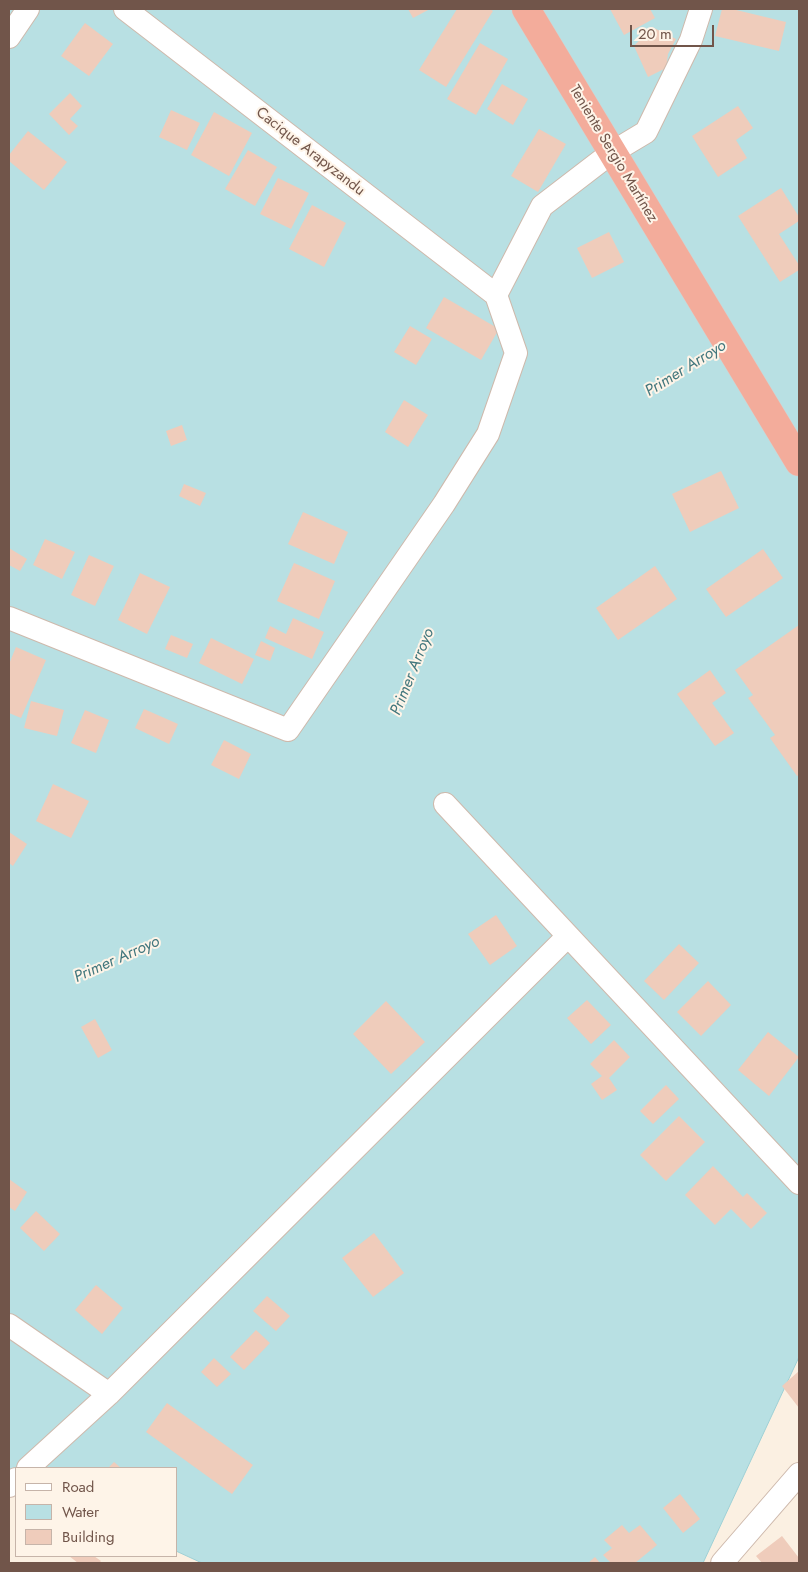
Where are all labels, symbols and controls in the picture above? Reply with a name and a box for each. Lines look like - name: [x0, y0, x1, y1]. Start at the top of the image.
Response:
- scale bar: [633, 15, 717, 47]
- text: 20 m: [638, 23, 672, 45]
- street label: Teniente Sergio Martínez: [565, 82, 661, 226]
- street label: Cacique Arapyzandu: [252, 104, 368, 200]
- water label: Primer Arroyo: [642, 337, 730, 401]
- water label: Primer Arroyo: [387, 626, 439, 718]
- water label: Primer Arroyo: [71, 933, 163, 987]
- legend: [15, 1467, 178, 1557]
- text: Road: [62, 1476, 94, 1498]
- text: Water: [62, 1501, 99, 1523]
- text: Building: [62, 1526, 114, 1548]

